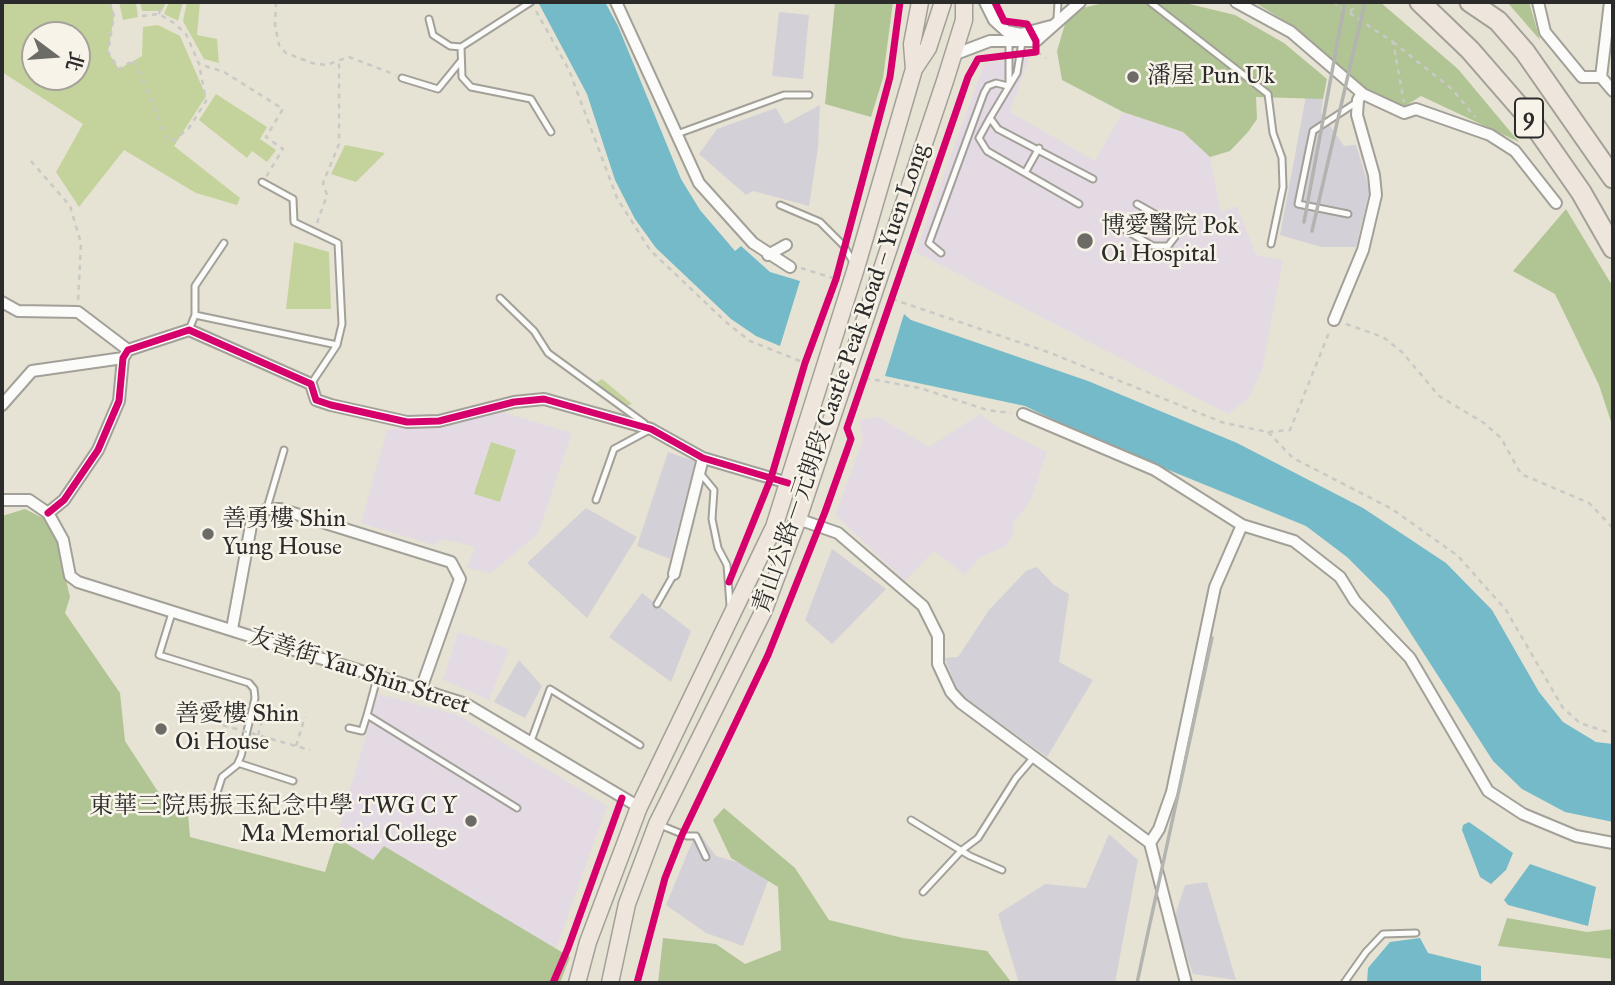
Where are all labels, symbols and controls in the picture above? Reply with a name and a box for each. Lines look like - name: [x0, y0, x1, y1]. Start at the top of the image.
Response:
- north arrow: [21, 21, 91, 91]
- text: 北: [61, 49, 88, 74]
- place label: 潘屋 Pun Uk: [1147, 63, 1275, 91]
- marker: 潘屋 Pun Uk: [1125, 69, 1141, 85]
- road number: 9: [1515, 99, 1543, 138]
- street label: 青山公路－元朗段 Castle Peak Road – Yuen Long: [748, 140, 936, 618]
- place label: 博愛醫院 Pok Oi Hospital: [1101, 213, 1239, 269]
- marker: 博愛醫院 Pok Oi Hospital: [1075, 231, 1095, 251]
- place label: 善勇樓 Shin Yung House: [222, 506, 346, 562]
- marker: 善勇樓 Shin Yung House: [200, 526, 216, 542]
- street label: 友善街 Yau Shin Street: [245, 623, 473, 721]
- place label: 善愛樓 Shin Oi House: [175, 701, 299, 757]
- marker: 善愛樓 Shin Oi House: [153, 721, 169, 737]
- place label: 東華三院馬振玉紀念中學 TWG C Y Ma Memorial College: [89, 793, 457, 849]
- marker: 東華三院馬振玉紀念中學 TWG C Y Ma Memorial College: [463, 813, 479, 829]

